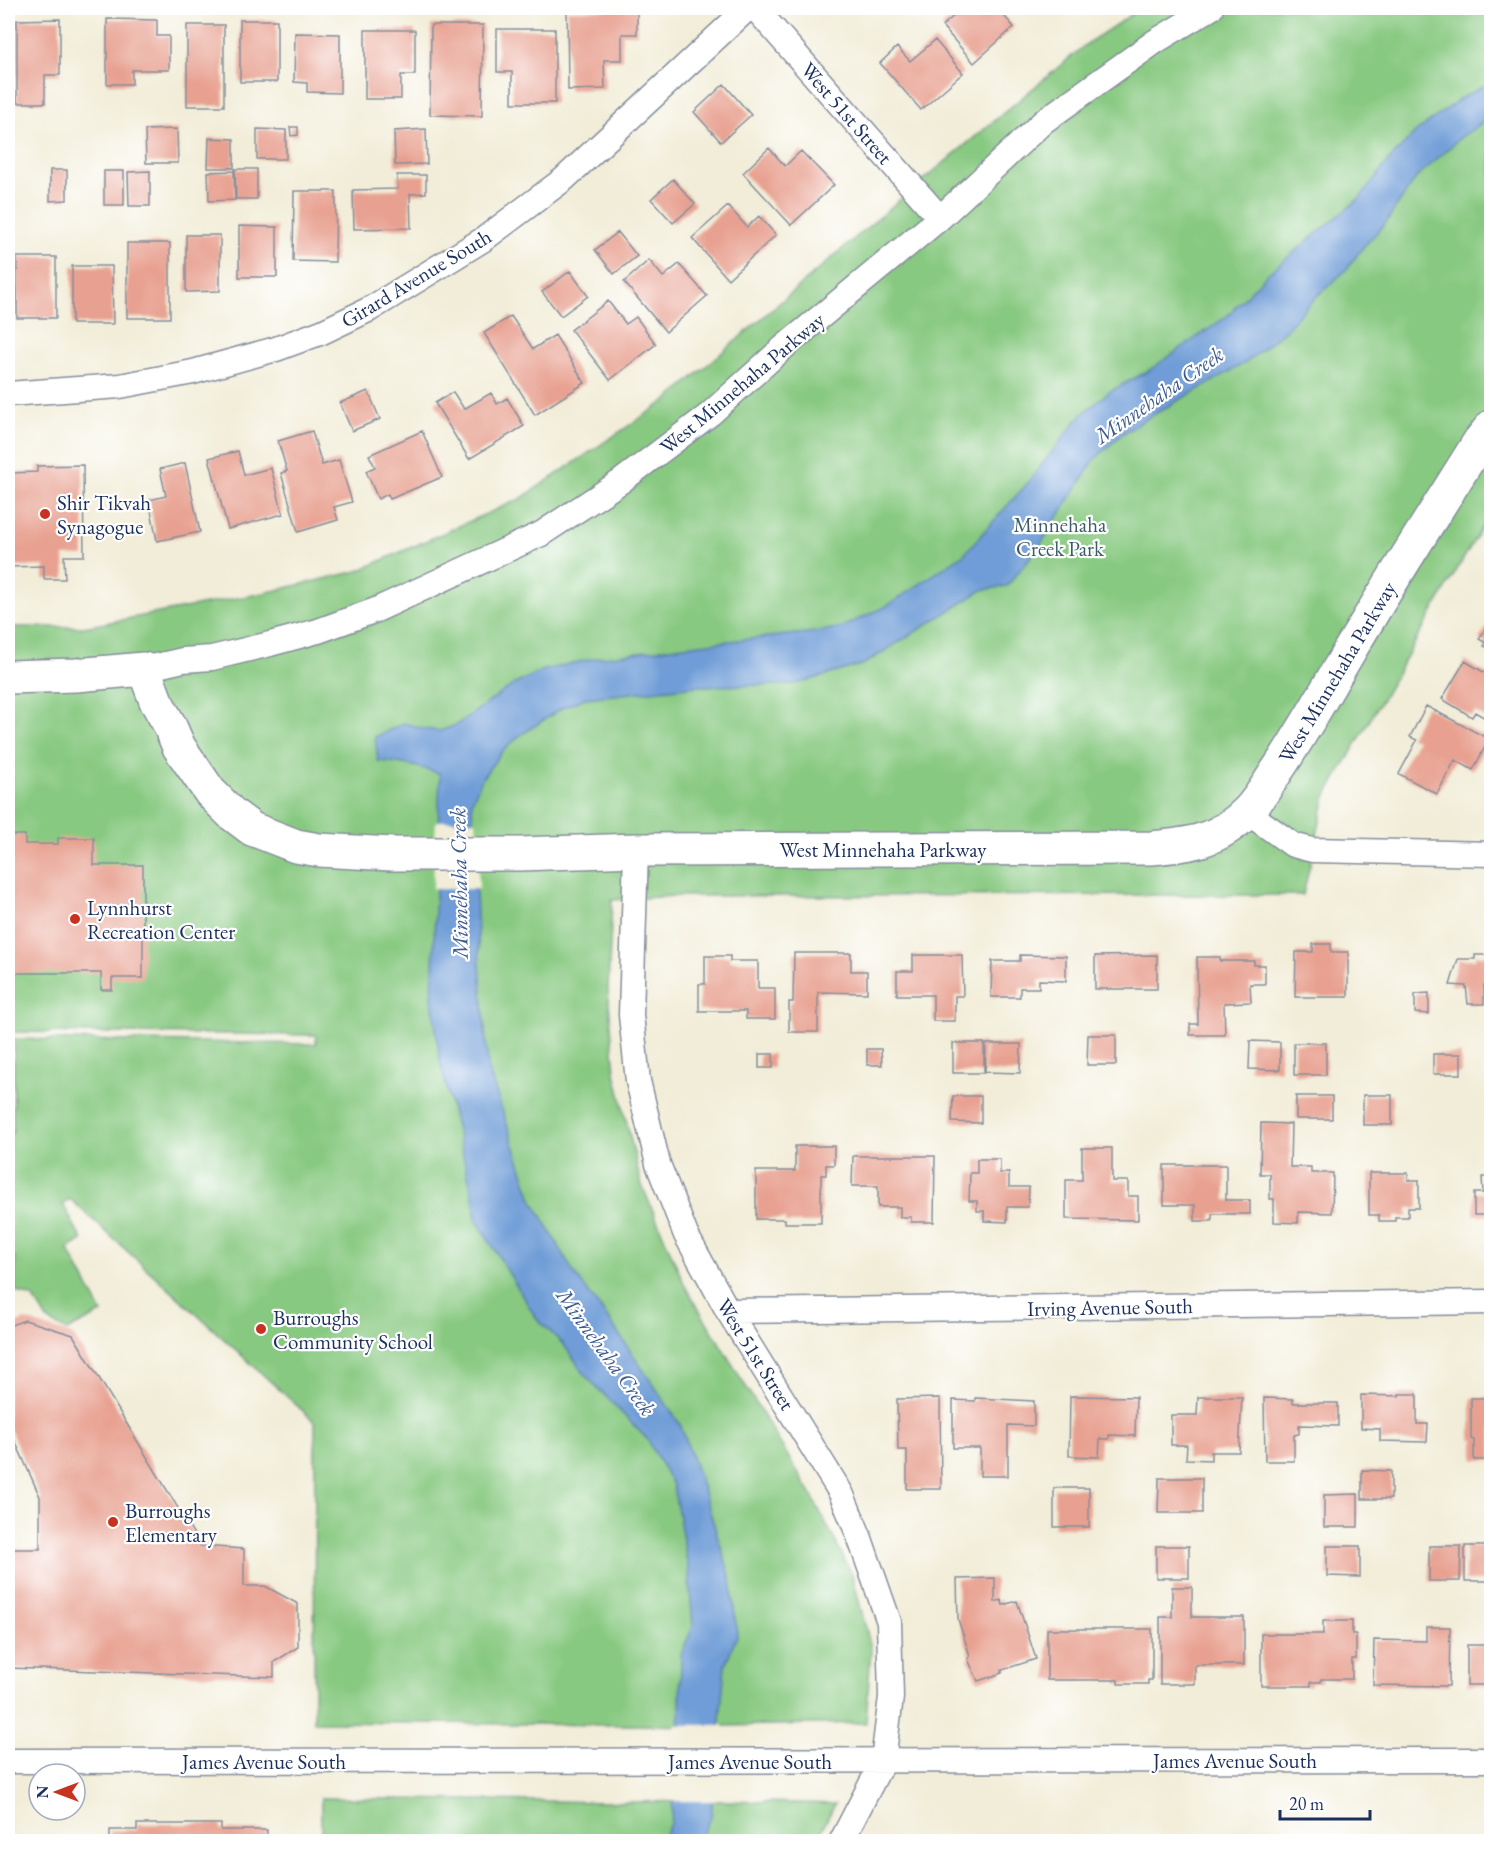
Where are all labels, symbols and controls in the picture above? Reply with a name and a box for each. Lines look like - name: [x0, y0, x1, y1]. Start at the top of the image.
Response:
- street label: West 51st Street: [795, 56, 899, 170]
- street label: Girard Avenue South: [336, 222, 496, 334]
- street label: West Minnehaha Parkway: [654, 306, 831, 460]
- water label: Minnehaha Creek: [1087, 340, 1229, 451]
- place label: Shir Tikvah Synagogue: [57, 489, 151, 540]
- marker: Shir Tikvah Synagogue: [38, 507, 52, 521]
- park label: Minnehaha Creek Park: [1014, 511, 1107, 562]
- street label: West Minnehaha Parkway: [1272, 576, 1402, 768]
- water label: Minnehaha Creek: [443, 807, 475, 961]
- street label: West Minnehaha Parkway: [779, 836, 987, 863]
- place label: Lynnhurst Recreation Center: [87, 894, 235, 945]
- marker: Lynnhurst Recreation Center: [68, 912, 82, 926]
- water label: Minnehaha Creek: [549, 1281, 662, 1422]
- street label: Irving Avenue South: [1027, 1292, 1193, 1322]
- street label: West 51st Street: [711, 1293, 801, 1415]
- place label: Burroughs Community School: [273, 1304, 433, 1355]
- marker: Burroughs Community School: [254, 1322, 268, 1336]
- place label: Burroughs Elementary: [125, 1497, 218, 1548]
- marker: Burroughs Elementary: [106, 1515, 120, 1529]
- street label: James Avenue South: [1151, 1747, 1317, 1774]
- street label: James Avenue South: [180, 1748, 346, 1775]
- street label: James Avenue South: [666, 1748, 832, 1775]
- north arrow: [27, 1762, 87, 1822]
- scale bar: [1280, 1783, 1370, 1821]
- text: N: [32, 1785, 53, 1798]
- text: 20 m: [1289, 1792, 1324, 1815]

